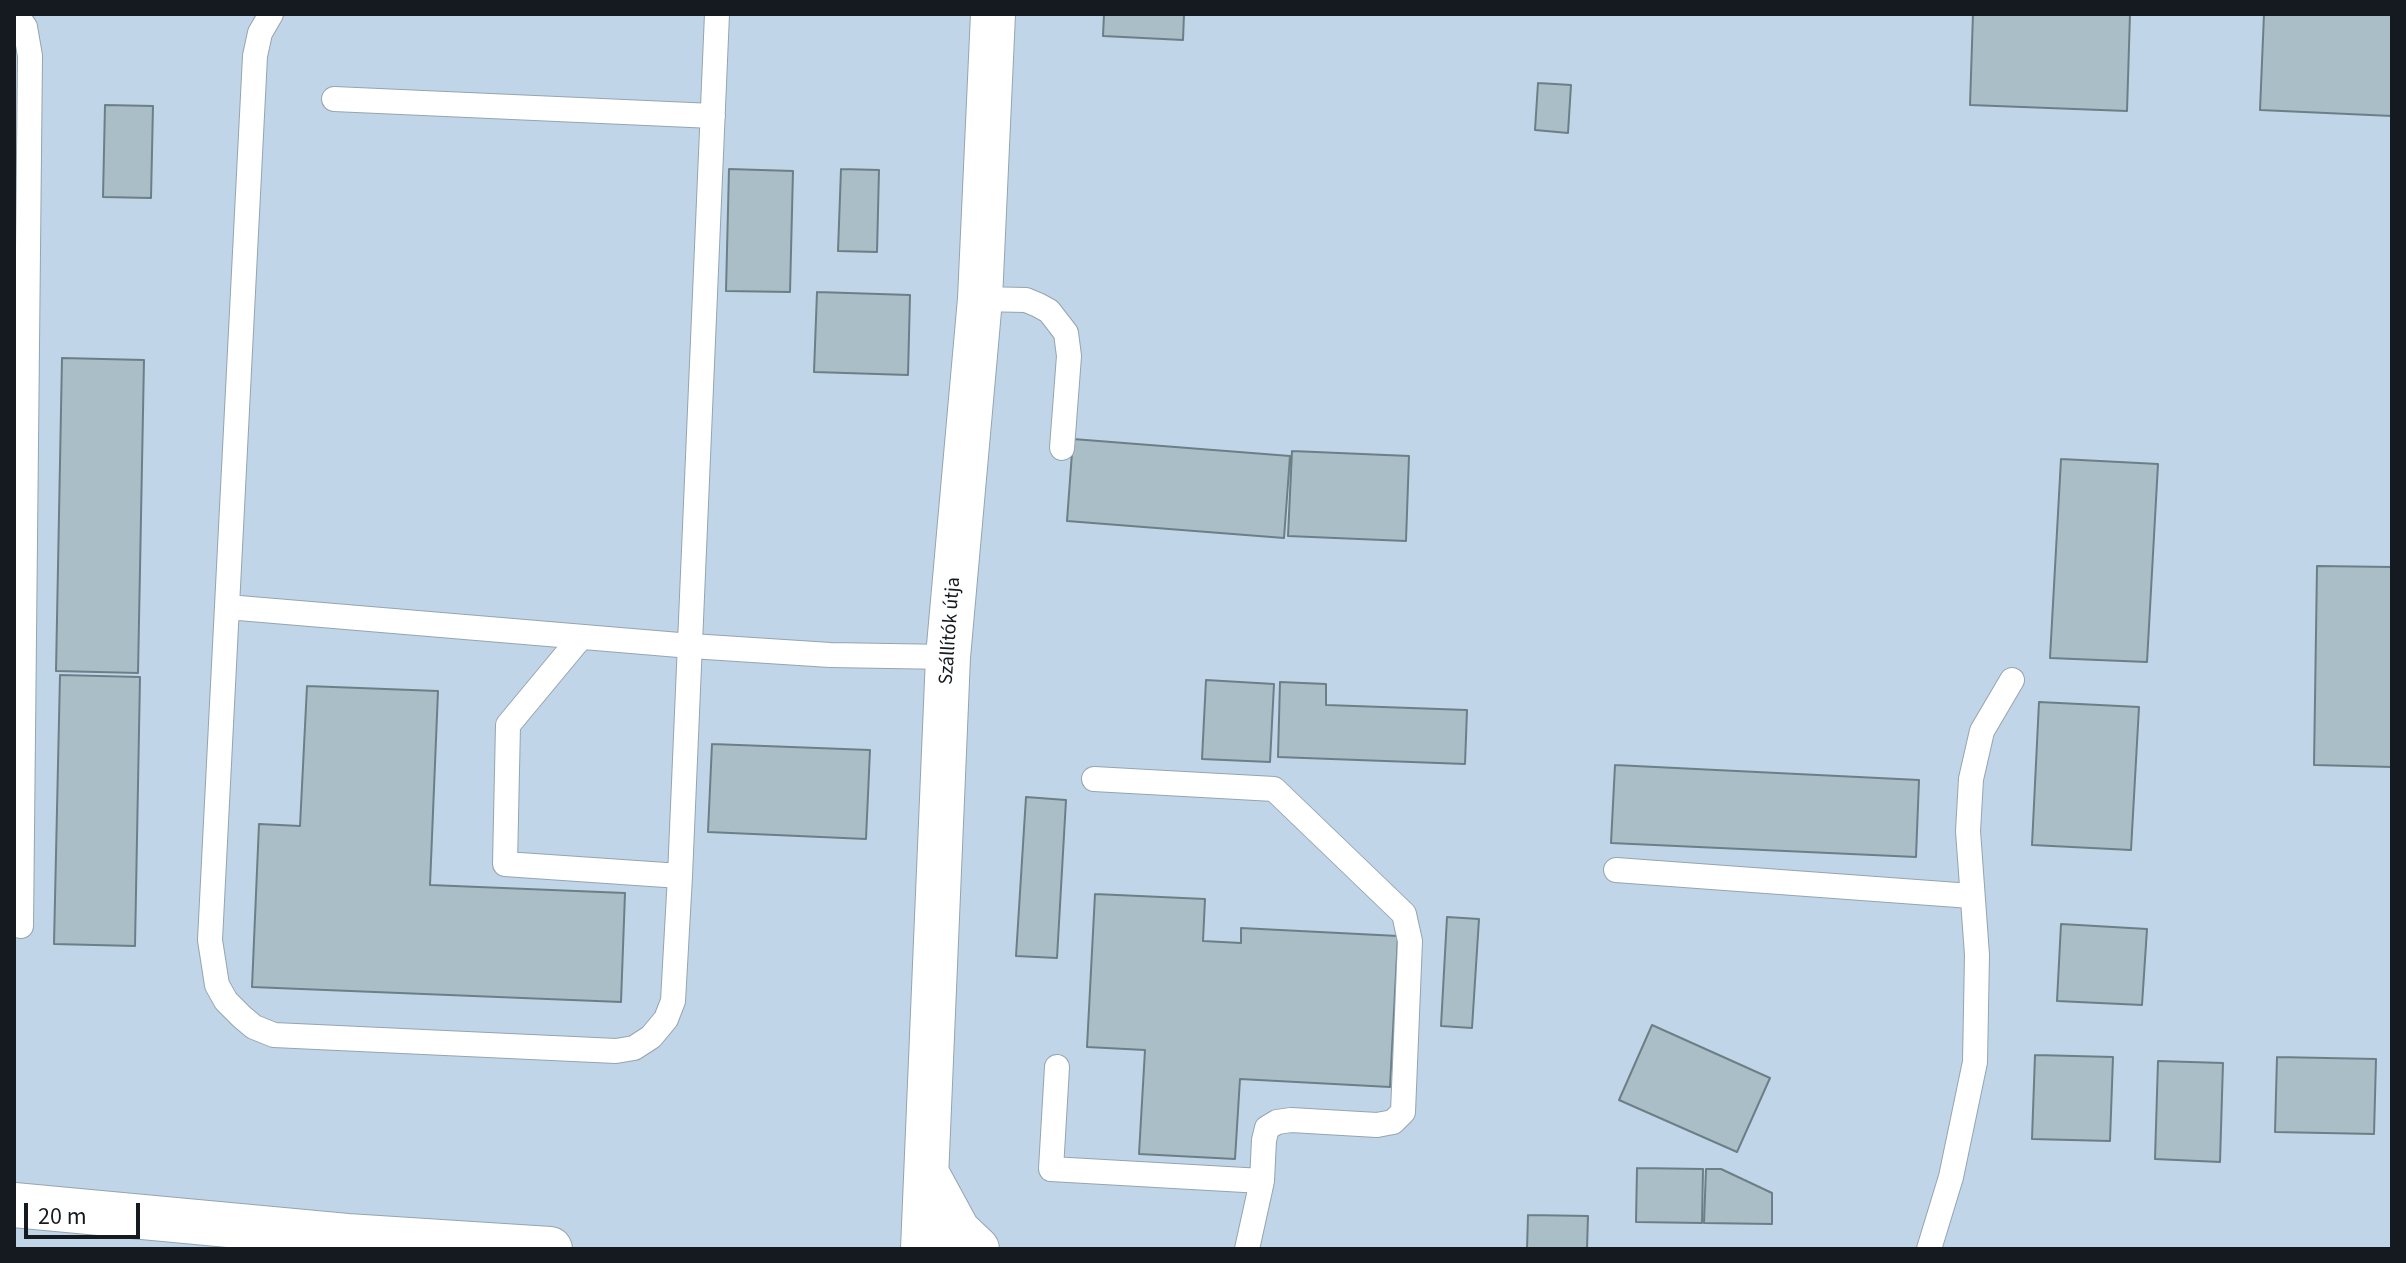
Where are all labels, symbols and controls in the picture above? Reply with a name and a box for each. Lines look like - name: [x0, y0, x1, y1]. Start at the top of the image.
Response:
- street label: Szállítók útja: [935, 576, 967, 686]
- scale bar: [28, 1187, 144, 1237]
- text: 20 m: [38, 1199, 87, 1234]

